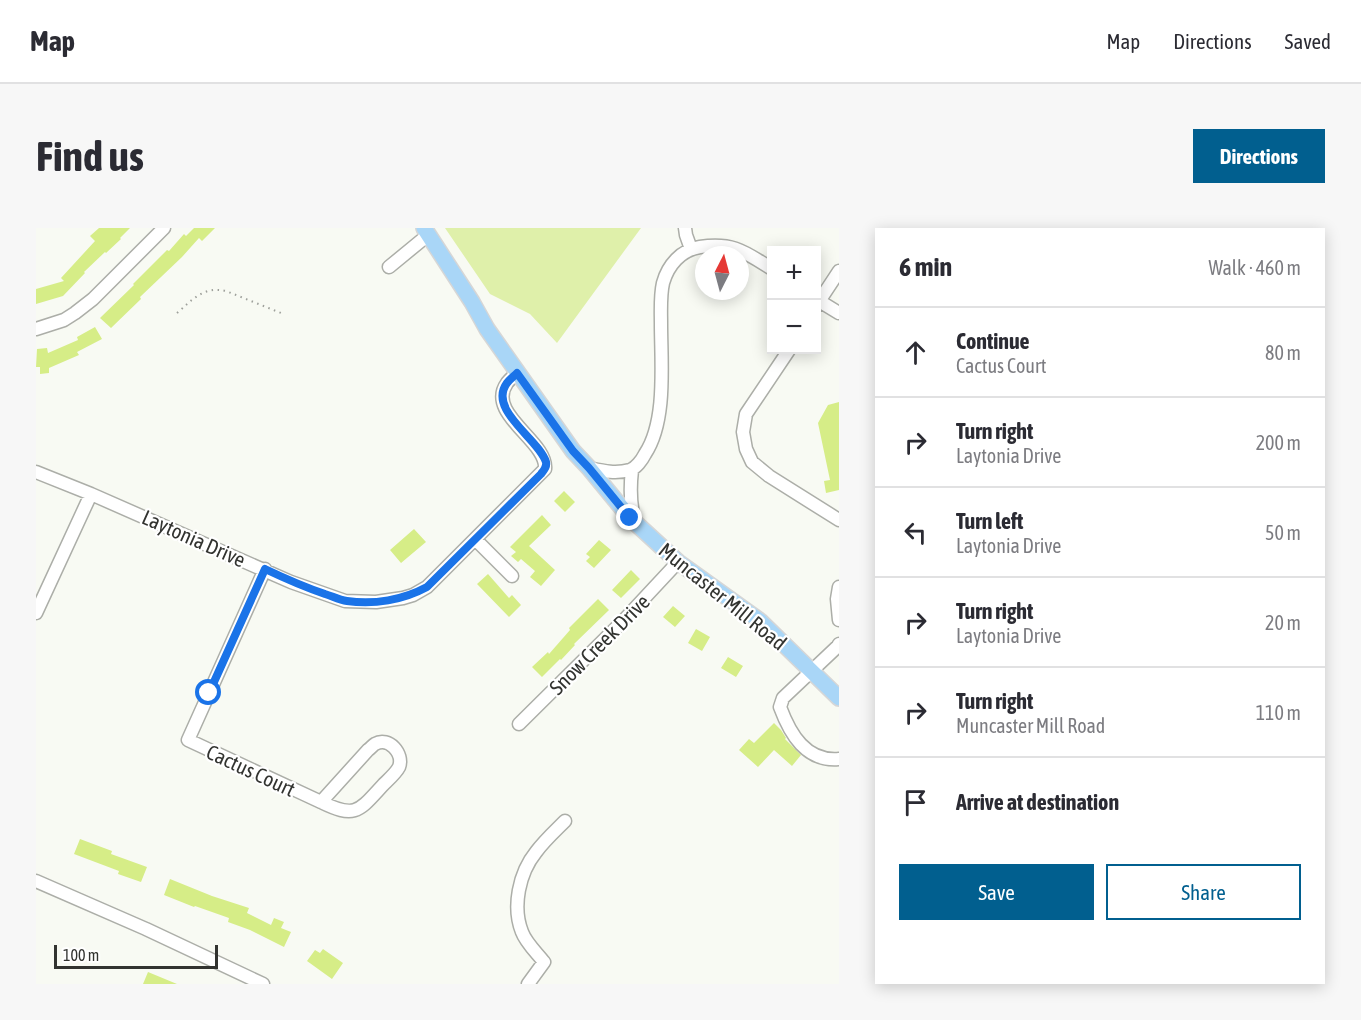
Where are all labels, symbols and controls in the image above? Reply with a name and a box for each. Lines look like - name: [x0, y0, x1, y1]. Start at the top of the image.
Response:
- text: Map: [30, 25, 75, 57]
- text: Map: [1106, 29, 1140, 53]
- text: Directions: [1173, 29, 1252, 53]
- text: Saved: [1285, 29, 1331, 53]
- button: Directions: [1193, 129, 1325, 183]
- text: Find us: [36, 132, 144, 180]
- north arrow: [695, 246, 749, 300]
- map controls: [767, 246, 821, 354]
- button: +: [767, 246, 821, 300]
- text: 6 min: [899, 252, 952, 282]
- text: Walk · 460 m: [1209, 256, 1301, 279]
- button: −: [767, 300, 821, 354]
- text: Continue: [956, 328, 1030, 354]
- icon: ahead: [899, 336, 932, 369]
- text: 80 m: [1265, 341, 1301, 364]
- text: Cactus Court: [956, 354, 1046, 377]
- text: Turn right: [956, 418, 1033, 444]
- icon: right: [899, 426, 932, 459]
- text: 200 m: [1256, 431, 1301, 454]
- text: Laytonia Drive: [956, 444, 1061, 467]
- route end: [616, 504, 642, 530]
- street label: Laytonia Drive: [139, 505, 249, 571]
- text: Turn left: [956, 508, 1023, 534]
- icon: left: [899, 516, 932, 549]
- text: 50 m: [1265, 521, 1301, 544]
- text: Laytonia Drive: [956, 534, 1061, 557]
- street label: Muncaster Mill Road: [655, 537, 791, 655]
- street label: Snow Creek Drive: [544, 589, 654, 699]
- text: Turn right: [956, 598, 1033, 624]
- icon: right: [899, 606, 932, 639]
- text: 20 m: [1265, 611, 1301, 634]
- text: Laytonia Drive: [956, 624, 1061, 647]
- route start: [195, 679, 221, 705]
- text: Turn right: [956, 688, 1033, 714]
- icon: right: [899, 696, 932, 729]
- text: 110 m: [1256, 701, 1301, 724]
- text: Muncaster Mill Road: [956, 714, 1105, 737]
- street label: Cactus Court: [203, 739, 299, 801]
- icon: arrive: [899, 786, 932, 819]
- text: Arrive at destination: [956, 789, 1119, 815]
- button: Save: [899, 864, 1094, 920]
- button: Share: [1106, 864, 1301, 920]
- scale bar: [54, 942, 218, 970]
- text: 100 m: [63, 946, 99, 964]

